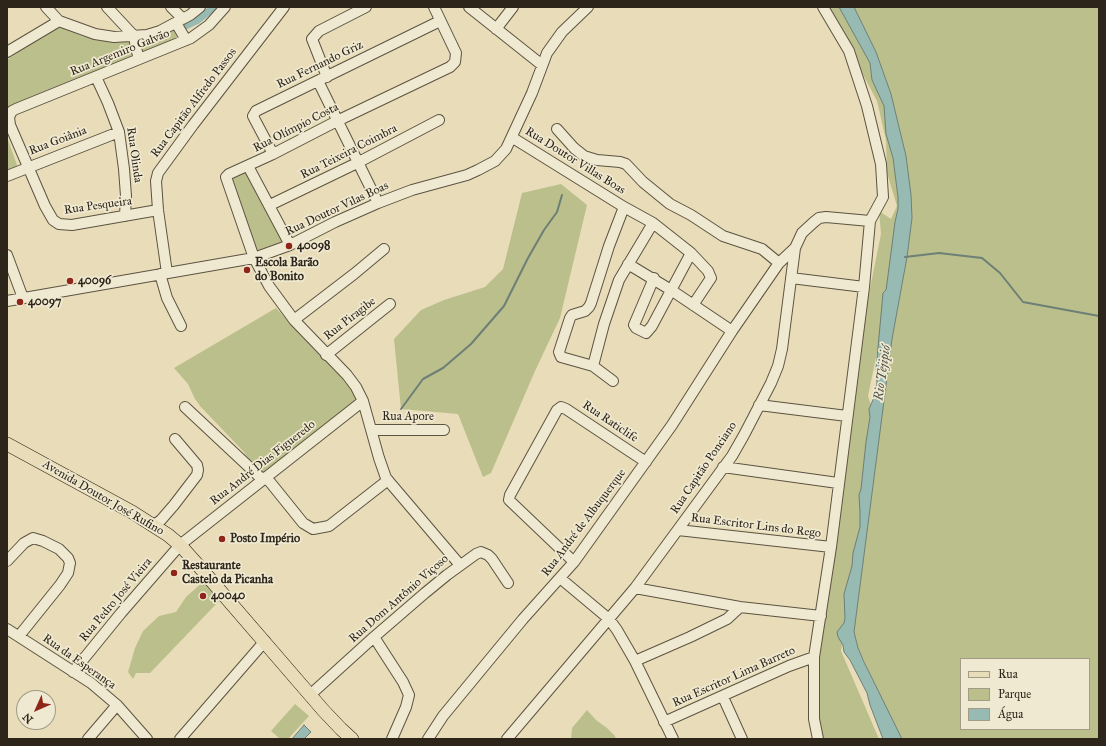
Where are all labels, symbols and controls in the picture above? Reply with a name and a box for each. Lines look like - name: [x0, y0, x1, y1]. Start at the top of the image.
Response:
- street label: Rua Argemiro Galvão: [68, 26, 172, 80]
- street label: Rua Fernando Griz: [274, 38, 366, 92]
- street label: Rua Capitão Alfredo Passos: [148, 45, 240, 161]
- street label: Rua Olímpio Costa: [251, 100, 341, 156]
- street label: Rua Teixeira Coimbra: [298, 121, 400, 183]
- street label: Rua Goiânia: [27, 123, 89, 159]
- street label: Rua Doutor Villas Boas: [522, 124, 628, 198]
- street label: Rua Olinda: [123, 126, 145, 184]
- street label: Rua Doutor Vilas Boas: [283, 179, 391, 239]
- street label: Rua Pesqueira: [63, 194, 133, 218]
- place label: 40098: [297, 239, 330, 253]
- marker: 40098: [284, 241, 294, 251]
- place label: Escola Barão do Bonito: [255, 256, 319, 284]
- marker: Escola Barão do Bonito: [242, 265, 252, 275]
- place label: 40096: [78, 274, 111, 288]
- marker: 40096: [65, 276, 75, 286]
- street label: Rua Piragibe: [321, 294, 379, 344]
- place label: 40097: [28, 295, 62, 309]
- marker: 40097: [15, 297, 25, 307]
- water label: Rio Tejipió: [871, 344, 895, 402]
- street label: Rua Raticlife: [579, 398, 641, 446]
- street label: Rua Apore: [382, 410, 434, 424]
- street label: Rua André Dias Figueredo: [207, 417, 319, 509]
- street label: Rua Capitão Ponciano: [668, 419, 740, 517]
- street label: Avenida Doutor José Rufino: [40, 457, 166, 539]
- street label: Rua André de Albuquerque: [539, 466, 629, 580]
- street label: Rua Escritor Lins do Rego: [690, 511, 822, 541]
- place label: Posto Império: [230, 532, 300, 546]
- marker: Posto Império: [217, 534, 227, 544]
- street label: Rua Dom Antônio Viçoso: [346, 552, 452, 646]
- street label: Rua Pedro José Vieira: [77, 555, 155, 645]
- place label: Restaurante Castelo da Picanha: [182, 559, 273, 587]
- marker: Restaurante Castelo da Picanha: [169, 568, 179, 578]
- place label: 40040: [211, 589, 245, 603]
- marker: 40040: [198, 591, 208, 601]
- street label: Rua da Esperança: [40, 631, 118, 693]
- street label: Rua Escritor Lima Barreto: [670, 643, 798, 711]
- legend: [960, 658, 1090, 730]
- text: Rua: [998, 667, 1018, 681]
- text: Parque: [998, 687, 1031, 701]
- north arrow: [16, 690, 56, 730]
- text: Água: [998, 707, 1023, 721]
- text: N: [20, 710, 36, 726]

